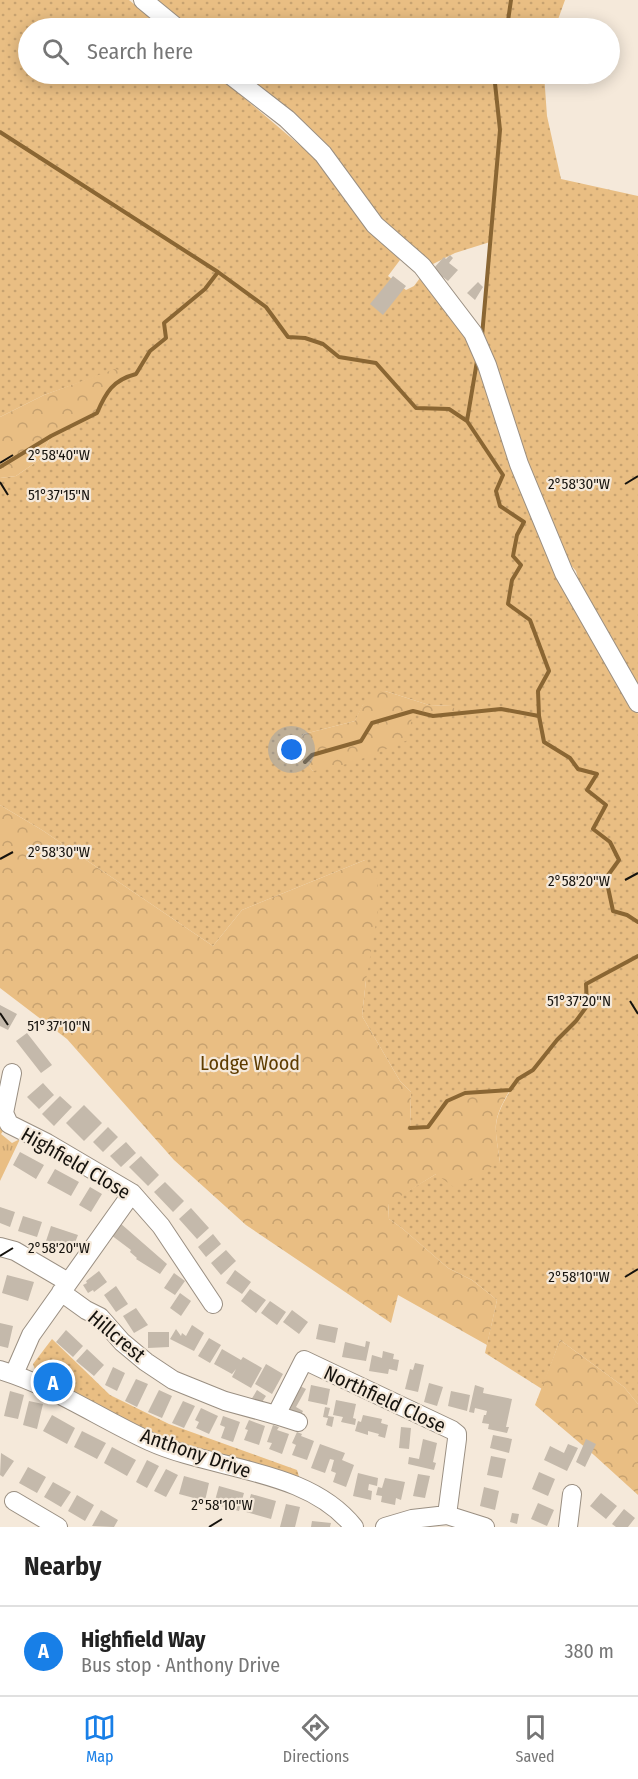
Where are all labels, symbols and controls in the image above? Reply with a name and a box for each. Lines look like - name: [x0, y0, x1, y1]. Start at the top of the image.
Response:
- search box: [18, 18, 620, 84]
- icon: search: [39, 35, 72, 68]
- text: Search here: [87, 38, 193, 65]
- text: 2°58'40"W: [28, 446, 90, 464]
- text: 2°58'30"W: [548, 475, 610, 493]
- text: 51°37'15"N: [28, 486, 90, 504]
- your location: [277, 735, 306, 764]
- text: 2°58'30"W: [28, 843, 90, 861]
- text: 2°58'20"W: [548, 872, 610, 890]
- text: 51°37'20"N: [547, 992, 611, 1010]
- text: 51°37'10"N: [27, 1017, 91, 1035]
- park label: Lodge Wood: [200, 1051, 300, 1075]
- street label: Highfield Close: [17, 1122, 135, 1204]
- text: 2°58'20"W: [28, 1239, 90, 1257]
- text: 2°58'10"W: [548, 1268, 610, 1286]
- street label: Hillcrest: [83, 1305, 151, 1367]
- pin: A: [34, 1360, 72, 1404]
- street label: Northfield Close: [320, 1360, 450, 1438]
- street label: Anthony Drive: [138, 1423, 254, 1483]
- text: 2°58'10"W: [191, 1496, 253, 1514]
- text: Nearby: [24, 1551, 101, 1582]
- text: Highfield Way: [81, 1626, 205, 1653]
- text: A: [38, 1639, 49, 1663]
- text: 380 m: [564, 1639, 614, 1663]
- text: Bus stop · Anthony Drive: [81, 1653, 280, 1677]
- tab: Map: [83, 1711, 116, 1766]
- tab: Directions: [283, 1711, 349, 1766]
- tab: Saved: [516, 1711, 555, 1766]

